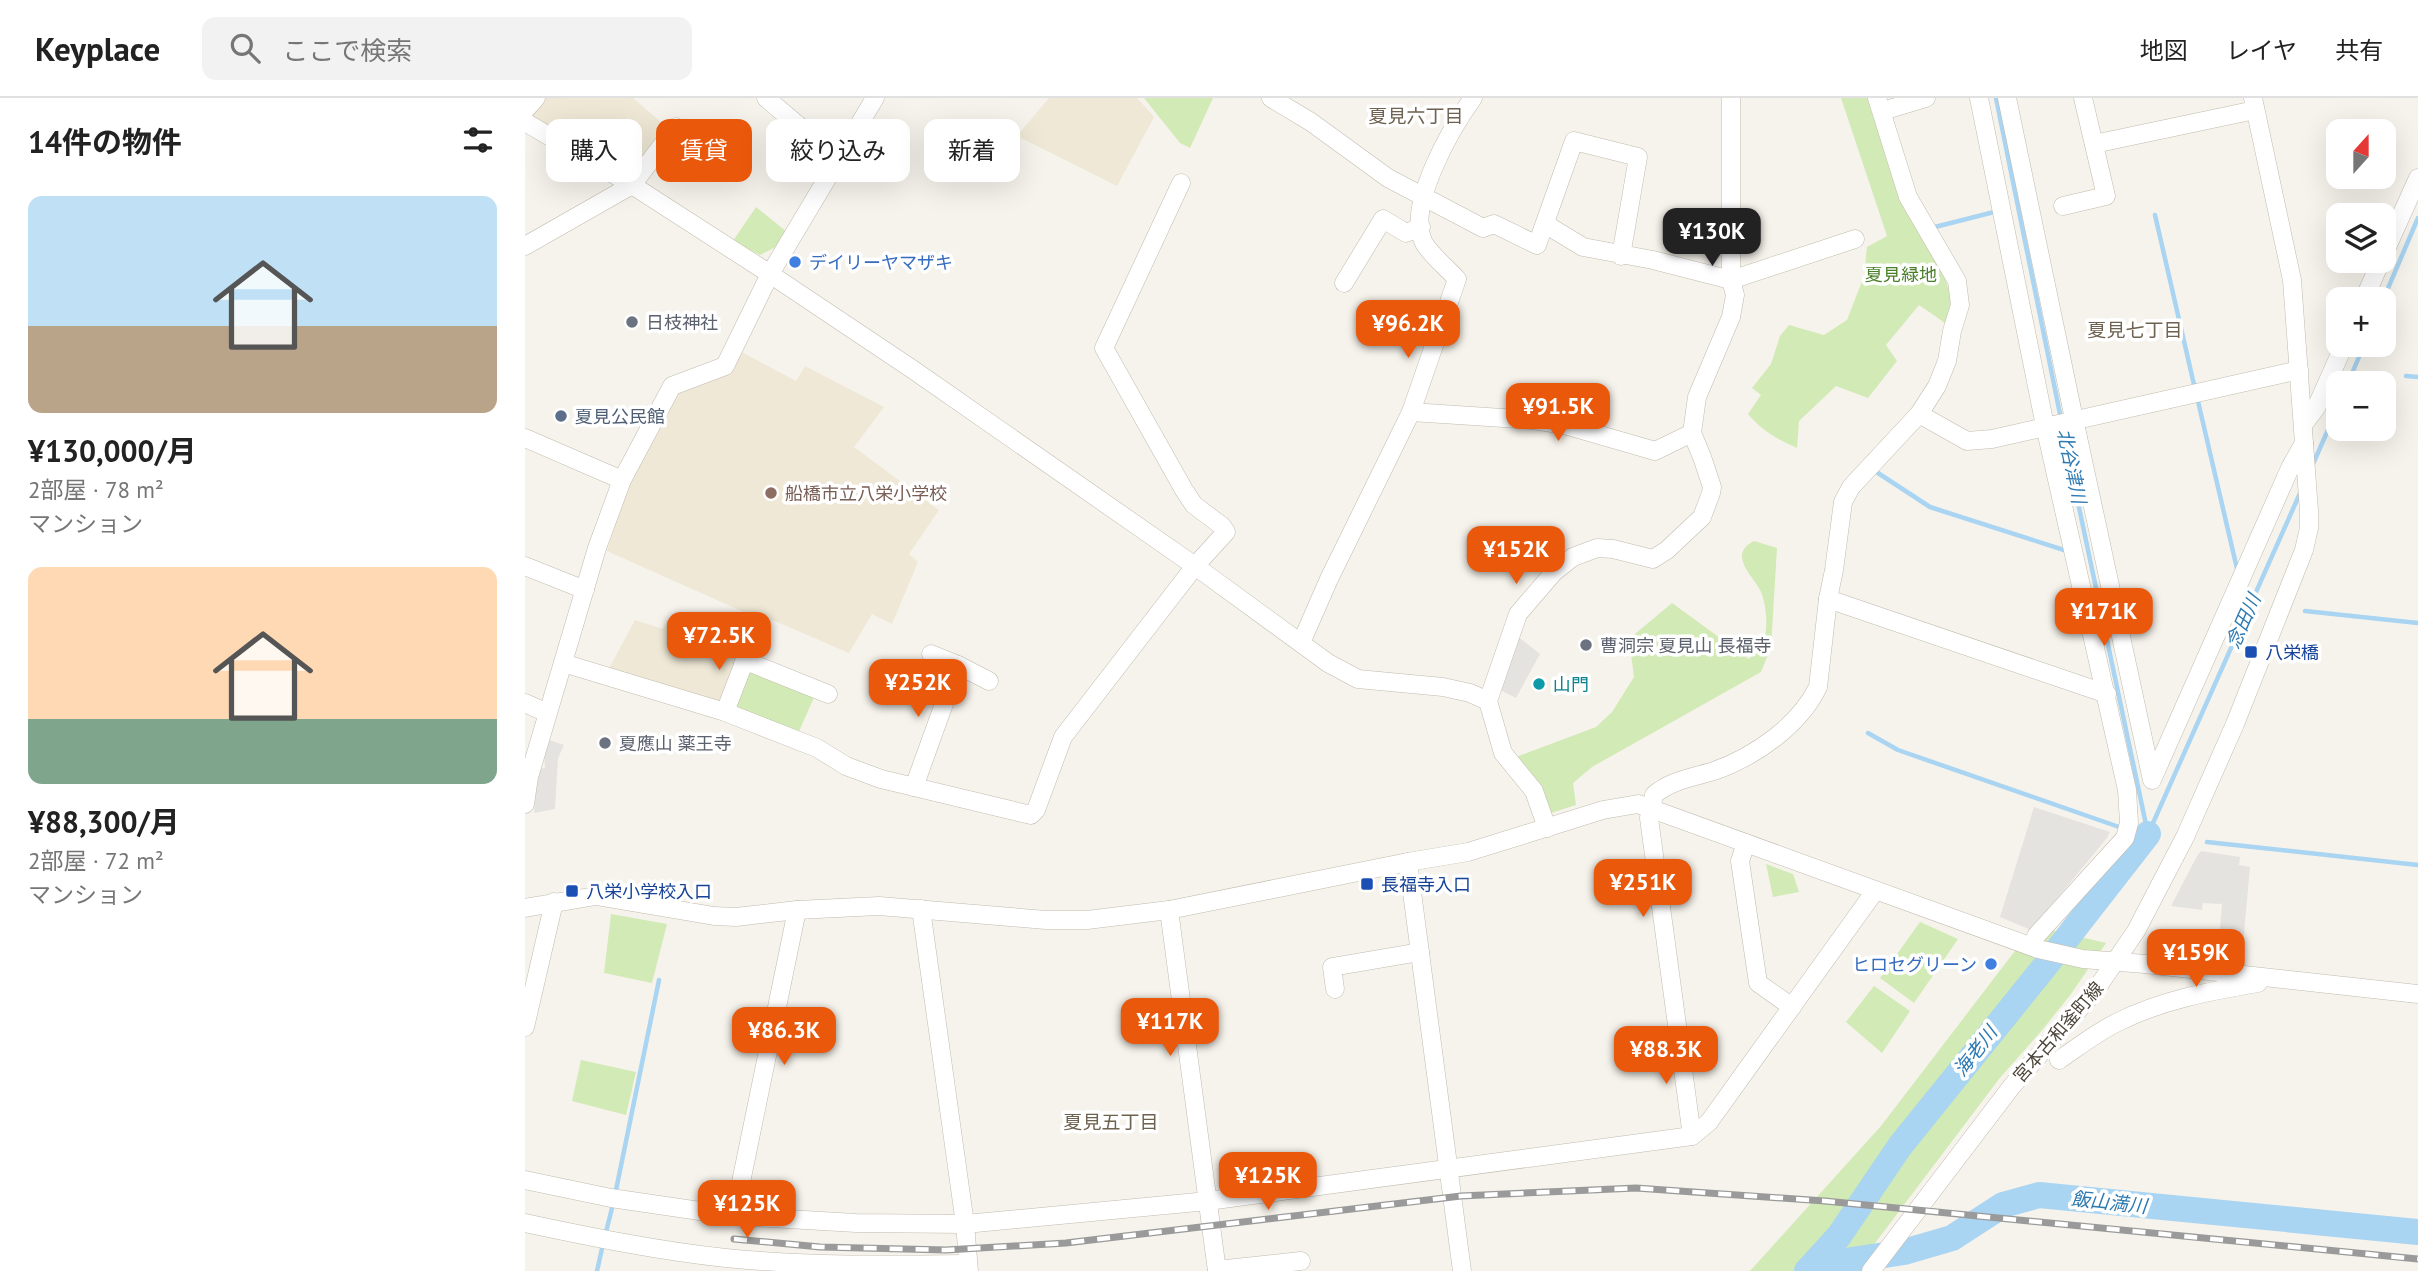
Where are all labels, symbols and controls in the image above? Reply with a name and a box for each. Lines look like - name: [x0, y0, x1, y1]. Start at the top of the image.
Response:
- search box: [202, 17, 692, 80]
- text: Keyplace: [35, 27, 160, 70]
- icon: search: [226, 29, 264, 67]
- text: ここで検索: [282, 34, 412, 67]
- text: 地図: [2140, 35, 2188, 66]
- text: レイヤ: [2226, 35, 2297, 66]
- text: 共有: [2335, 35, 2383, 66]
- district label: 夏見六丁目: [1368, 104, 1464, 128]
- chip: 購入: [546, 119, 642, 182]
- chip: 賃貸: [656, 119, 752, 182]
- chip: 絞り込み: [766, 119, 910, 182]
- chip: 新着: [924, 119, 1020, 182]
- north arrow: [2326, 119, 2396, 189]
- map controls: [2326, 119, 2396, 441]
- icon: filters: [459, 121, 497, 159]
- text: 14件の物件: [28, 122, 182, 161]
- button: layers: [2326, 203, 2396, 273]
- pin: ¥130K: [1663, 208, 1761, 268]
- text: ¥130K: [1679, 216, 1745, 245]
- icon: home: [200, 242, 326, 368]
- place label: デイリーヤマザキ: [809, 251, 953, 274]
- marker: デイリーヤマザキ: [787, 254, 803, 270]
- park label: 夏見緑地: [1865, 263, 1937, 286]
- button: +: [2326, 287, 2396, 357]
- pin: ¥96.2K: [1351, 300, 1465, 360]
- text: ¥96.2K: [1372, 308, 1444, 337]
- place label: 日枝神社: [646, 311, 718, 334]
- marker: 日枝神社: [624, 314, 640, 330]
- district label: 夏見七丁目: [2087, 318, 2183, 342]
- button: −: [2326, 371, 2396, 441]
- pin: ¥91.5K: [1501, 384, 1615, 443]
- text: ¥91.5K: [1522, 391, 1594, 420]
- place label: 夏見公民館: [575, 405, 665, 428]
- marker: 夏見公民館: [553, 408, 569, 424]
- water label: 北谷津川: [2052, 426, 2092, 508]
- text: ¥130,000/月: [28, 431, 197, 470]
- text: 2部屋 · 78 m²: [28, 475, 164, 504]
- place label: 船橋市立八栄小学校: [785, 482, 947, 505]
- marker: 船橋市立八栄小学校: [763, 485, 779, 501]
- text: マンション: [28, 509, 143, 538]
- pin: ¥152K: [1467, 526, 1565, 586]
- text: ¥152K: [1483, 534, 1549, 563]
- pin: ¥171K: [2055, 588, 2153, 648]
- water label: 念田川: [2220, 588, 2266, 652]
- text: ¥171K: [2071, 596, 2137, 625]
- pin: ¥72.5K: [662, 612, 776, 672]
- icon: home: [200, 613, 326, 739]
- text: ¥72.5K: [683, 620, 755, 649]
- place label: 曹洞宗 夏見山 長福寺: [1600, 634, 1772, 657]
- marker: 曹洞宗 夏見山 長福寺: [1578, 637, 1594, 653]
- place label: 八栄橋: [2265, 641, 2319, 664]
- marker: 八栄橋: [2243, 644, 2259, 660]
- pin: ¥252K: [869, 660, 967, 719]
- text: ¥252K: [885, 667, 951, 696]
- place label: 山門: [1553, 673, 1589, 696]
- marker: 山門: [1531, 676, 1547, 692]
- place label: 夏應山 薬王寺: [619, 732, 732, 755]
- marker: 夏應山 薬王寺: [597, 735, 613, 751]
- text: ¥88,300/月: [28, 802, 180, 841]
- text: 2部屋 · 72 m²: [28, 846, 164, 875]
- pin: ¥251K: [1594, 860, 1692, 919]
- text: ¥251K: [1610, 867, 1676, 896]
- place label: 長福寺入口: [1381, 873, 1471, 896]
- marker: 長福寺入口: [1359, 876, 1375, 892]
- text: マンション: [28, 880, 143, 909]
- place label: 八栄小学校入口: [586, 880, 712, 903]
- marker: 八栄小学校入口: [564, 883, 580, 899]
- pin: ¥159K: [2147, 930, 2245, 989]
- text: ¥159K: [2163, 937, 2229, 966]
- place label: ヒロセグリーン: [1852, 953, 1977, 976]
- marker: ヒロセグリーン: [1983, 956, 1999, 972]
- street label: 宮本古和釜町線: [2008, 977, 2108, 1087]
- pin: ¥117K: [1121, 998, 1219, 1058]
- text: ¥117K: [1137, 1006, 1203, 1035]
- pin: ¥86.3K: [727, 1007, 841, 1067]
- text: ¥86.3K: [748, 1015, 820, 1044]
- water label: 海老川: [1948, 1020, 2003, 1081]
- pin: ¥88.3K: [1609, 1026, 1723, 1086]
- text: ¥88.3K: [1630, 1034, 1702, 1063]
- district label: 夏見五丁目: [1063, 1110, 1159, 1134]
- pin: ¥125K: [1219, 1152, 1317, 1212]
- text: ¥125K: [1235, 1160, 1301, 1189]
- pin: ¥125K: [698, 1180, 796, 1240]
- water label: 飯山満川: [2070, 1186, 2150, 1218]
- text: ¥125K: [714, 1188, 780, 1217]

